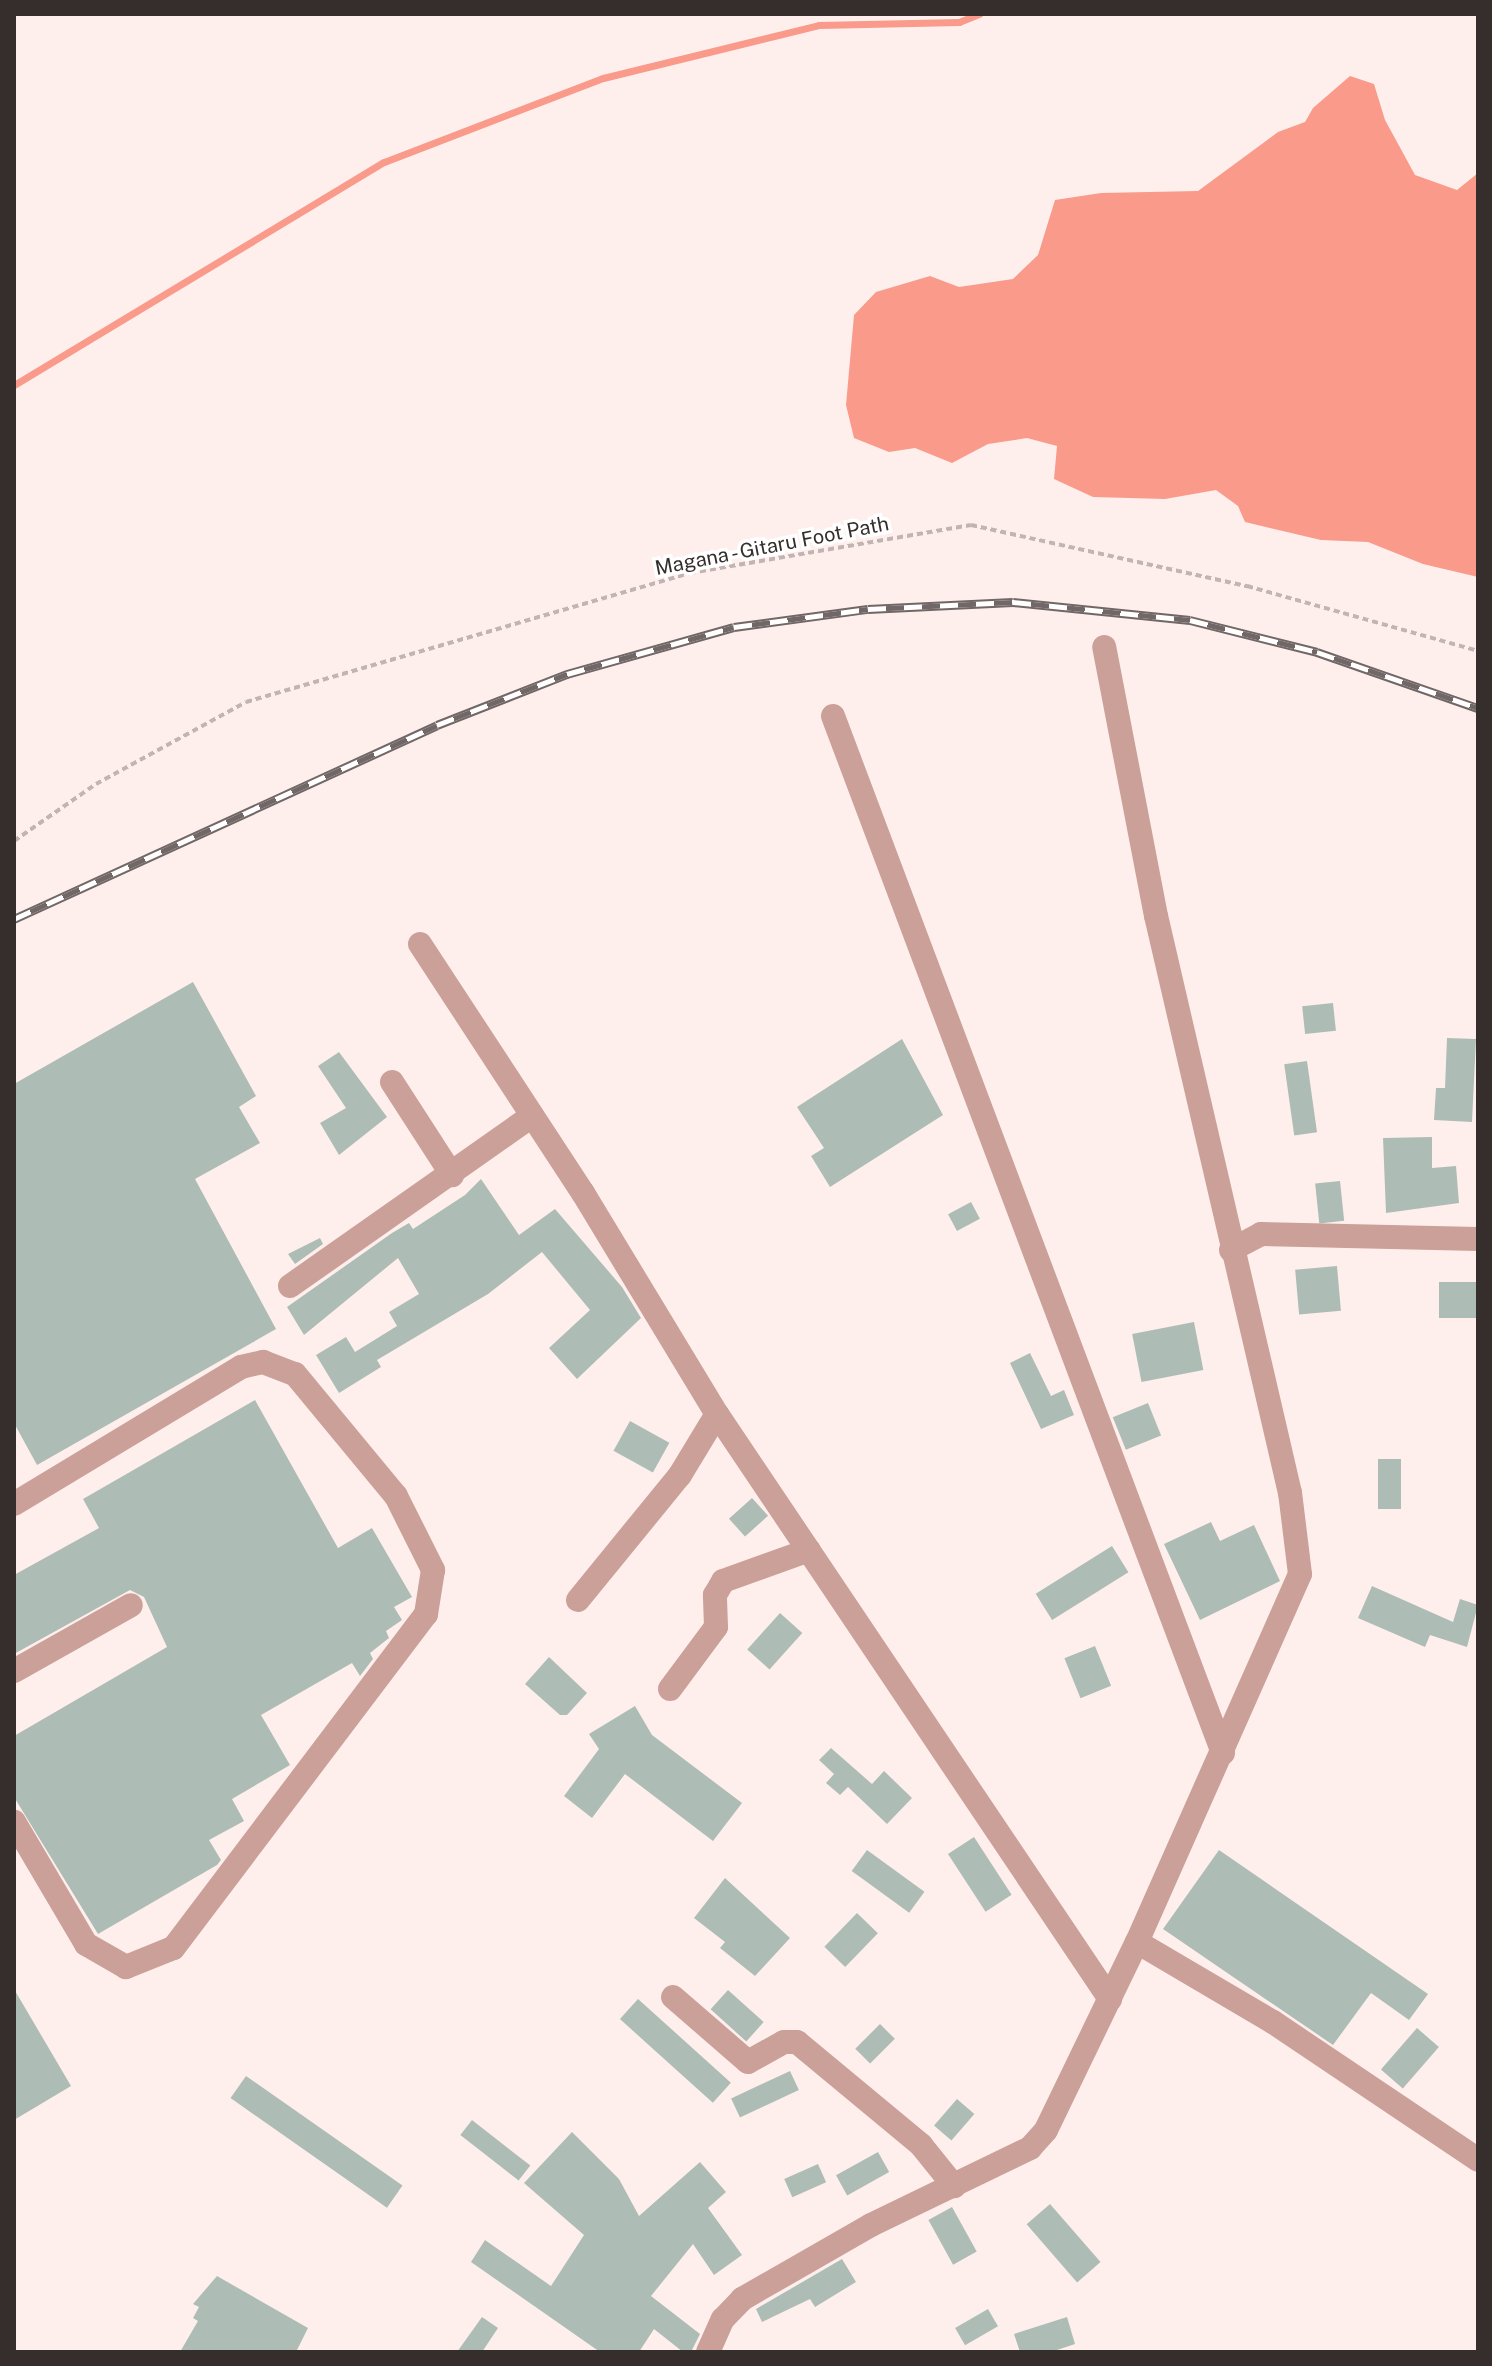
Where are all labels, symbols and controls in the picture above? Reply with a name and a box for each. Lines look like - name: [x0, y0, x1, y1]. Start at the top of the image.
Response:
- street label: Magana - Gitaru Foot Path: [650, 511, 894, 581]

